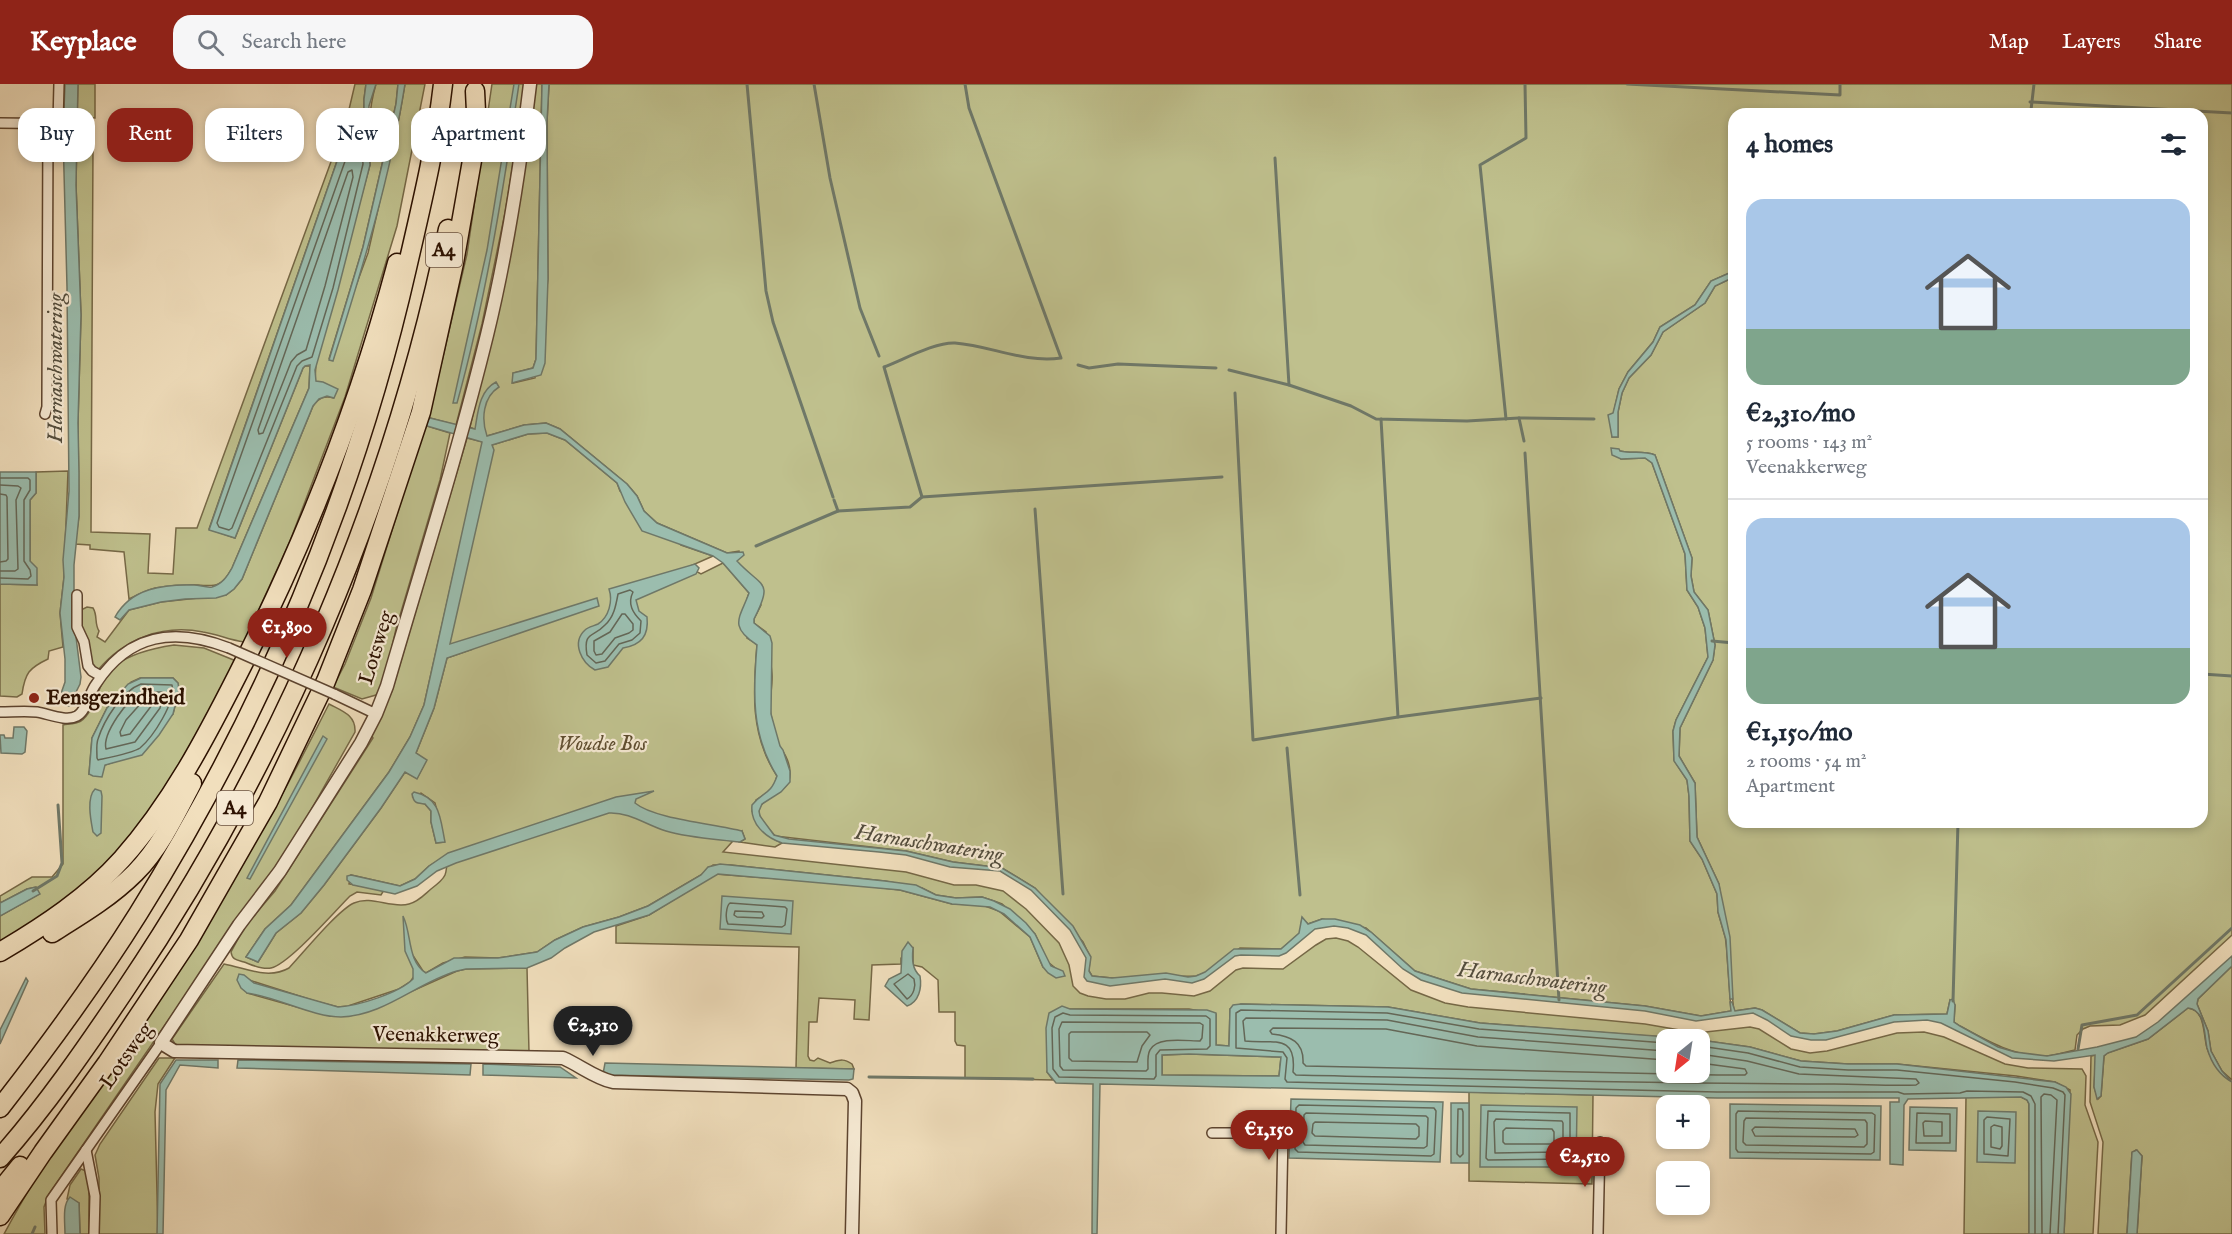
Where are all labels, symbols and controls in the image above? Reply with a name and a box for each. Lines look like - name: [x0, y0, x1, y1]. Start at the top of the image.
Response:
- search box: [173, 15, 593, 69]
- text: Keyplace: [30, 25, 137, 60]
- icon: search: [194, 26, 227, 59]
- text: Search here: [242, 28, 346, 56]
- text: Map: [1989, 29, 2029, 56]
- text: Layers: [2062, 29, 2121, 56]
- text: Share: [2154, 29, 2202, 56]
- chip: Buy: [18, 108, 95, 162]
- chip: Rent: [107, 108, 193, 162]
- chip: Filters: [205, 108, 304, 162]
- chip: New: [316, 108, 399, 162]
- chip: Apartment: [411, 108, 546, 162]
- text: 4 homes: [1746, 128, 1833, 161]
- icon: filters: [2157, 128, 2190, 161]
- road number: A4: [426, 233, 462, 267]
- icon: home: [1914, 238, 2022, 346]
- water label: Harnaschwatering: [42, 291, 70, 444]
- text: €2,310/mo: [1746, 397, 1855, 430]
- text: 5 rooms · 143 m²: [1746, 430, 1872, 455]
- text: Veenakkerweg: [1746, 455, 1867, 480]
- icon: home: [1914, 557, 2022, 665]
- street label: Lotsweg: [353, 607, 401, 688]
- pin: €1,890: [238, 608, 336, 659]
- text: €1,890: [262, 615, 312, 640]
- place label: Eensgezindheid: [46, 685, 186, 712]
- marker: Eensgezindheid: [27, 691, 41, 705]
- text: €1,150/mo: [1746, 716, 1852, 749]
- park label: Woudse Bos: [557, 731, 648, 758]
- text: 2 rooms · 54 m²: [1746, 749, 1867, 774]
- text: Apartment: [1746, 774, 1835, 799]
- road number: A4: [217, 791, 253, 825]
- water label: Harnaschwatering: [852, 818, 1007, 870]
- water label: Harnaschwatering: [1455, 956, 1610, 1002]
- pin: €2,310: [544, 1006, 642, 1057]
- text: €2,310: [567, 1013, 619, 1038]
- street label: Lotsweg: [94, 1017, 160, 1095]
- street label: Veenakkerweg: [371, 1021, 500, 1051]
- north arrow: [1656, 1029, 1710, 1083]
- map controls: [1656, 1029, 1710, 1215]
- button: +: [1656, 1095, 1710, 1149]
- pin: €1,150: [1220, 1110, 1318, 1161]
- text: €1,150: [1245, 1117, 1293, 1142]
- pin: €2,510: [1536, 1137, 1634, 1188]
- text: €2,510: [1560, 1144, 1610, 1169]
- button: −: [1656, 1161, 1710, 1215]

